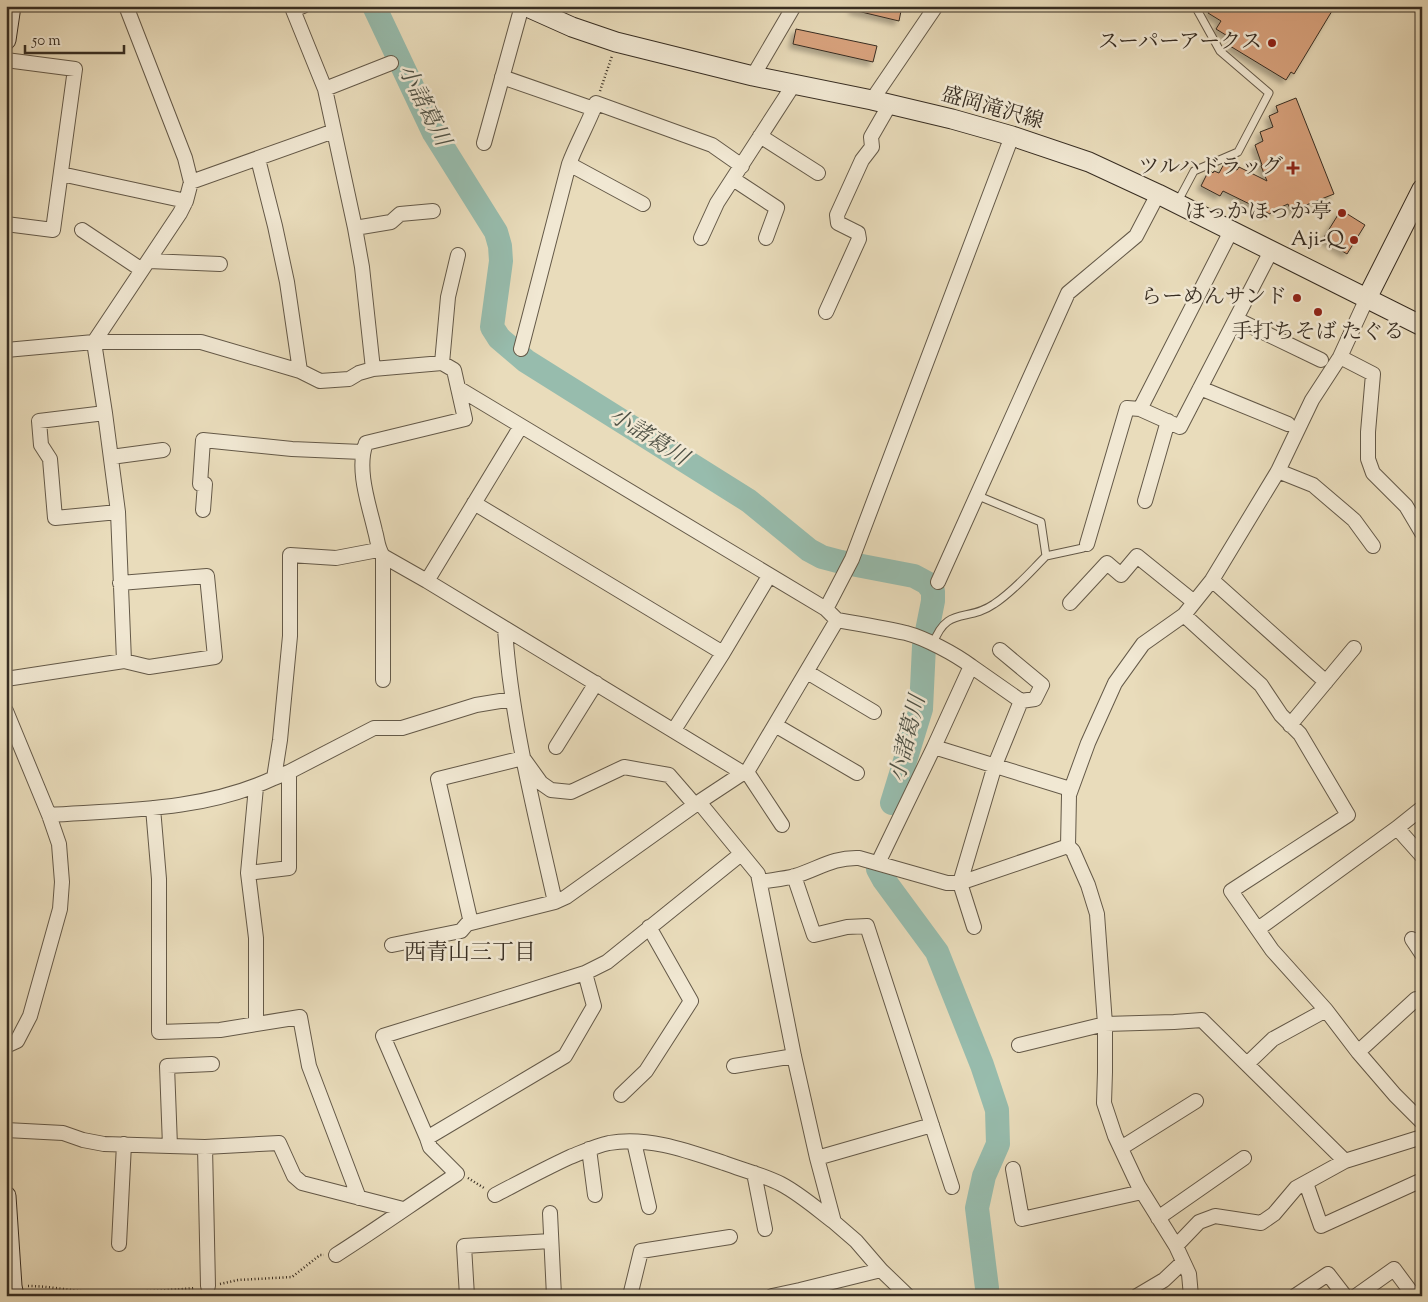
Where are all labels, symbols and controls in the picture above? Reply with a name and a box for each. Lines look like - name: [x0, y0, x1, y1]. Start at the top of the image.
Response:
- scale bar: [25, 22, 124, 54]
- place label: スーパーアークス: [1098, 28, 1262, 58]
- text: 50 m: [31, 31, 61, 52]
- marker: スーパーアークス: [1266, 37, 1278, 49]
- water label: 小諸葛川: [389, 60, 458, 154]
- street label: 盛岡滝沢線: [937, 80, 1047, 138]
- place label: ツルハドラッグ: [1138, 153, 1283, 183]
- marker: ツルハドラッグ: [1287, 162, 1299, 174]
- place label: ほっかほっか亭: [1185, 198, 1332, 228]
- marker: ほっかほっか亭: [1336, 207, 1348, 219]
- place label: Aji-Q: [1291, 225, 1346, 255]
- marker: Aji-Q: [1348, 234, 1360, 246]
- place label: らーめんサンド: [1141, 283, 1287, 313]
- marker: らーめんサンド: [1291, 292, 1303, 304]
- marker: 手打ちそば たぐる: [1312, 306, 1324, 318]
- place label: 手打ちそば たぐる: [1232, 318, 1404, 348]
- water label: 小諸葛川: [602, 401, 695, 476]
- water label: 小諸葛川: [883, 691, 936, 786]
- district label: 西青山三丁目: [404, 938, 536, 970]

